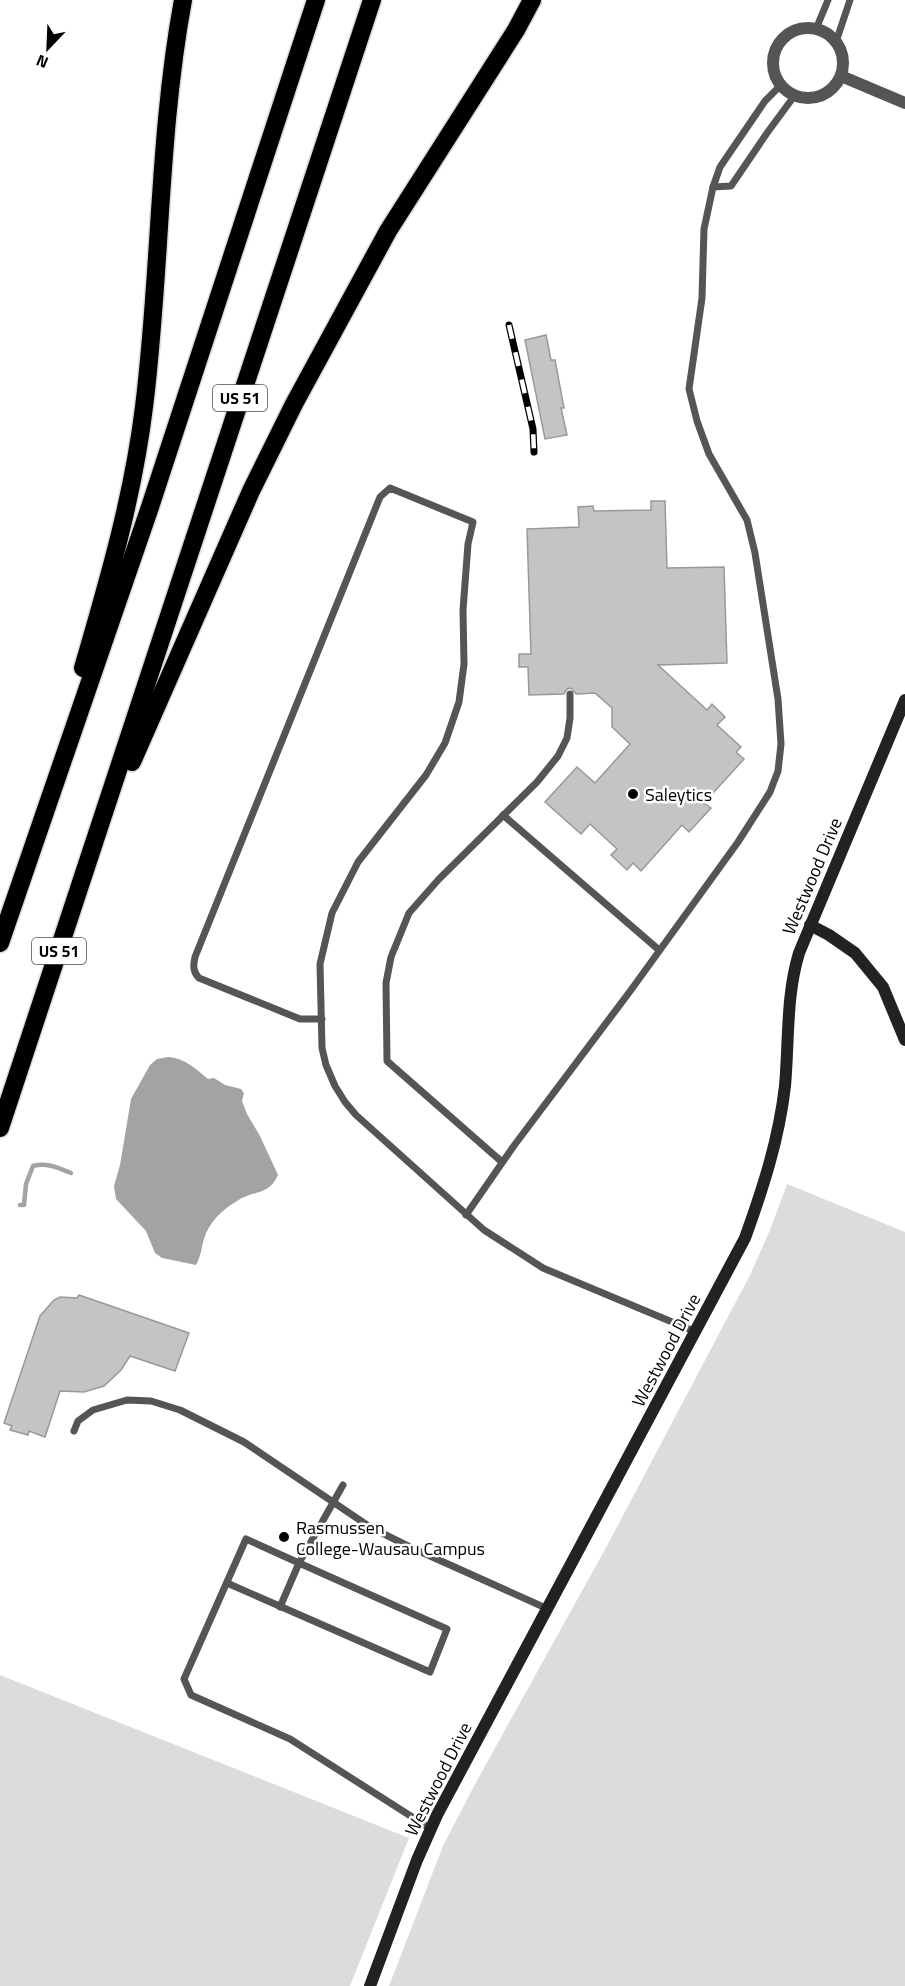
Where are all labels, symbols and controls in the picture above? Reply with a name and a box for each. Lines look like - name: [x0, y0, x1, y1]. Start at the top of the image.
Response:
- north arrow: [18, 18, 78, 78]
- text: N: [32, 49, 52, 75]
- road number: US 51: [213, 385, 267, 411]
- place label: Saleytics: [645, 781, 712, 808]
- marker: Saleytics: [626, 787, 640, 801]
- street label: Westwood Drive: [775, 813, 849, 939]
- road number: US 51: [32, 938, 86, 964]
- street label: Westwood Drive: [625, 1289, 707, 1411]
- place label: Rasmussen College-Wausau Campus: [296, 1514, 485, 1562]
- marker: Rasmussen College-Wausau Campus: [277, 1530, 291, 1544]
- street label: Westwood Drive: [398, 1717, 478, 1841]

